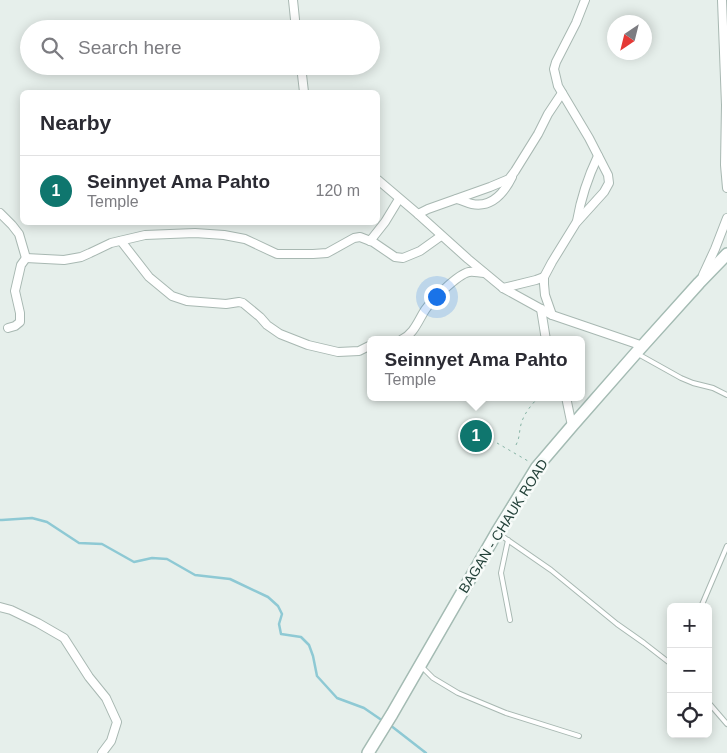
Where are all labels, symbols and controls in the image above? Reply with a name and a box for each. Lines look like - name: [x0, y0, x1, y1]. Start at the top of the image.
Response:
- north arrow: [607, 15, 652, 60]
- search box: [20, 20, 380, 75]
- icon: search: [38, 34, 66, 62]
- text: Search here: [78, 37, 182, 58]
- text: Nearby: [40, 111, 111, 134]
- text: Seinnyet Ama Pahto: [87, 171, 270, 192]
- text: 1: [52, 182, 60, 199]
- text: 120 m: [316, 182, 360, 199]
- text: Temple: [87, 193, 139, 210]
- your location: [424, 284, 450, 310]
- popup: [367, 336, 585, 401]
- text: Seinnyet Ama Pahto: [384, 349, 568, 370]
- text: Temple: [384, 371, 436, 388]
- pin: 1: [460, 417, 492, 455]
- street label: BAGAN - CHAUK ROAD: [455, 456, 551, 596]
- map controls: [667, 603, 712, 738]
- button: +: [667, 603, 712, 648]
- button: −: [667, 648, 712, 693]
- button: locate: [667, 693, 712, 738]

